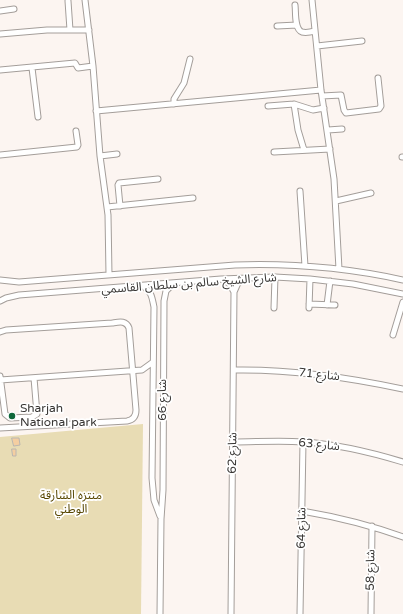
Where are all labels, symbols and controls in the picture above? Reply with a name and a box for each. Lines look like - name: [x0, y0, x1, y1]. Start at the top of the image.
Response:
- street label: شارع الشيخ سالم بن سلطان القاسمي: [101, 271, 277, 297]
- street label: شارع 71: [298, 366, 340, 384]
- street label: شارع 66: [156, 379, 170, 421]
- place label: Sharjah National park: [20, 402, 97, 430]
- marker: Sharjah National park: [7, 411, 17, 421]
- street label: شارع 62: [225, 432, 241, 474]
- street label: شارع 63: [298, 436, 340, 454]
- park label: منتزه الشارقة الوطني: [40, 489, 102, 517]
- street label: شارع 64: [294, 507, 310, 549]
- street label: شارع 58: [363, 549, 379, 591]

